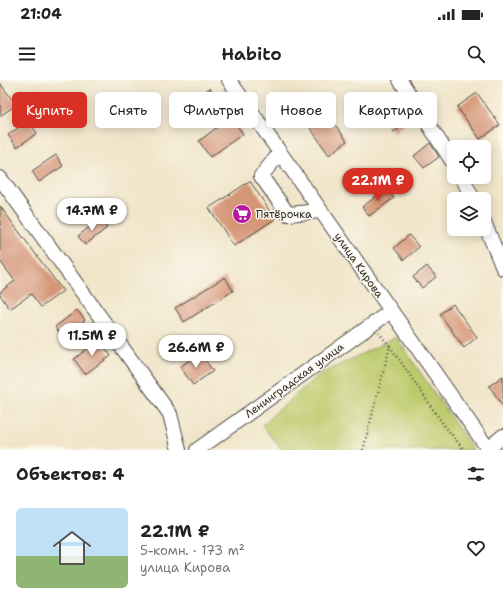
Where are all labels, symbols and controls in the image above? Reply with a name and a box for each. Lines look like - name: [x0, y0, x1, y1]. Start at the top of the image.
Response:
- text: 21:04: [20, 4, 62, 24]
- text: Habito: [221, 42, 282, 66]
- icon: menu: [16, 43, 38, 65]
- icon: search: [465, 43, 487, 65]
- chip: Купить: [12, 92, 87, 128]
- chip: Снять: [95, 92, 161, 128]
- chip: Фильтры: [169, 92, 258, 128]
- chip: Новое: [266, 92, 336, 128]
- chip: Квартира: [344, 92, 437, 128]
- map controls: [447, 140, 491, 236]
- button: locate: [447, 140, 491, 184]
- pin: 22.1M ₽: [341, 168, 415, 202]
- text: 22.1M ₽: [351, 172, 405, 189]
- button: layers: [447, 192, 491, 236]
- pin: 14.7M ₽: [55, 198, 129, 232]
- text: 14.7M ₽: [66, 202, 118, 219]
- supermarket icon: Пятёрочка: [231, 203, 253, 225]
- place label: Пятёрочка: [256, 207, 312, 222]
- street label: улица Кирова: [331, 230, 387, 301]
- pin: 11.5M ₽: [55, 323, 129, 357]
- text: 11.5M ₽: [67, 327, 117, 344]
- pin: 26.6M ₽: [159, 335, 233, 369]
- text: 26.6M ₽: [167, 339, 225, 356]
- street label: Ленинградская улица: [242, 339, 347, 422]
- text: Объектов: 4: [16, 463, 125, 485]
- icon: filters: [465, 463, 487, 485]
- text: 22.1M ₽: [140, 520, 210, 542]
- icon: home: [48, 524, 96, 572]
- icon: heart: [465, 537, 487, 559]
- text: 5-комн. · 173 m²: [140, 542, 245, 559]
- text: улица Кирова: [140, 559, 230, 576]

